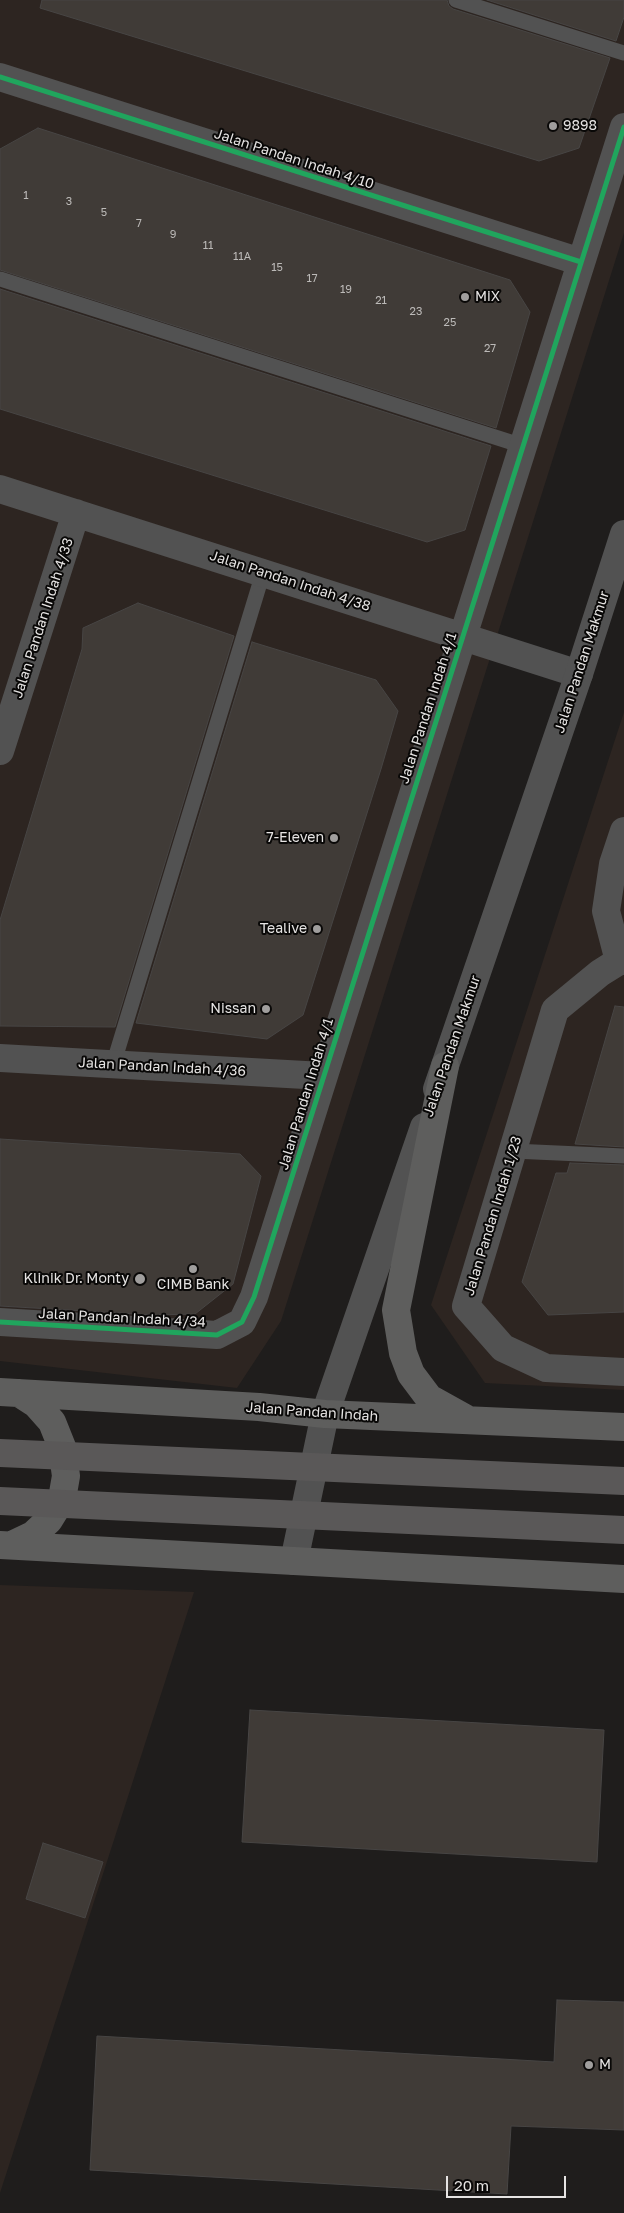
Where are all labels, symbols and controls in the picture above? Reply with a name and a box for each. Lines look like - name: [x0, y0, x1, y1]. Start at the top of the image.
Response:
- place label: 9898: [563, 118, 597, 134]
- marker: 9898: [547, 120, 559, 132]
- street label: Jalan Pandan Indah 4/10: [212, 125, 376, 193]
- house number: 1: [23, 189, 29, 203]
- house number: 3: [66, 195, 72, 209]
- house number: 5: [101, 206, 107, 220]
- house number: 7: [136, 217, 142, 231]
- house number: 9: [170, 228, 176, 242]
- house number: 11: [203, 239, 213, 253]
- house number: 11A: [233, 250, 251, 264]
- house number: 15: [271, 261, 283, 275]
- house number: 17: [306, 272, 318, 286]
- house number: 19: [340, 283, 352, 297]
- place label: MiX: [475, 289, 500, 305]
- marker: MiX: [459, 291, 471, 303]
- house number: 21: [375, 294, 387, 308]
- house number: 23: [410, 305, 422, 319]
- house number: 25: [444, 316, 456, 330]
- house number: 27: [484, 342, 496, 356]
- street label: Jalan Pandan Indah 4/33: [9, 536, 77, 700]
- street label: Jalan Pandan Indah 4/38: [208, 547, 372, 615]
- street label: Jalan Pandan Makmur: [551, 589, 613, 735]
- street label: Jalan Pandan Indah 4/1: [396, 630, 460, 786]
- place label: 7-Eleven: [266, 830, 324, 846]
- marker: 7-Eleven: [328, 832, 340, 844]
- place label: Tealive: [260, 921, 307, 937]
- marker: Tealive: [311, 923, 323, 935]
- street label: Jalan Pandan Makmur: [420, 973, 484, 1119]
- place label: Nissan: [210, 1001, 256, 1017]
- marker: Nissan: [260, 1003, 272, 1015]
- street label: Jalan Pandan Indah 4/1: [275, 1016, 337, 1172]
- street label: Jalan Pandan Indah 4/36: [78, 1054, 246, 1080]
- street label: Jalan Pandan Indah 1/23: [461, 1134, 525, 1298]
- marker: CIMB Bank: [187, 1263, 199, 1275]
- place label: Klinik Dr. Monty: [24, 1271, 129, 1287]
- marker: Klinik Dr. Monty: [133, 1272, 147, 1286]
- place label: CIMB Bank: [157, 1277, 229, 1293]
- street label: Jalan Pandan Indah 4/34: [38, 1305, 206, 1331]
- street label: Jalan Pandan Indah: [245, 1399, 379, 1425]
- place label: M: [599, 2057, 611, 2073]
- marker: M: [583, 2059, 595, 2071]
- scale bar: [449, 2166, 569, 2198]
- text: 20 m: [454, 2176, 489, 2194]

